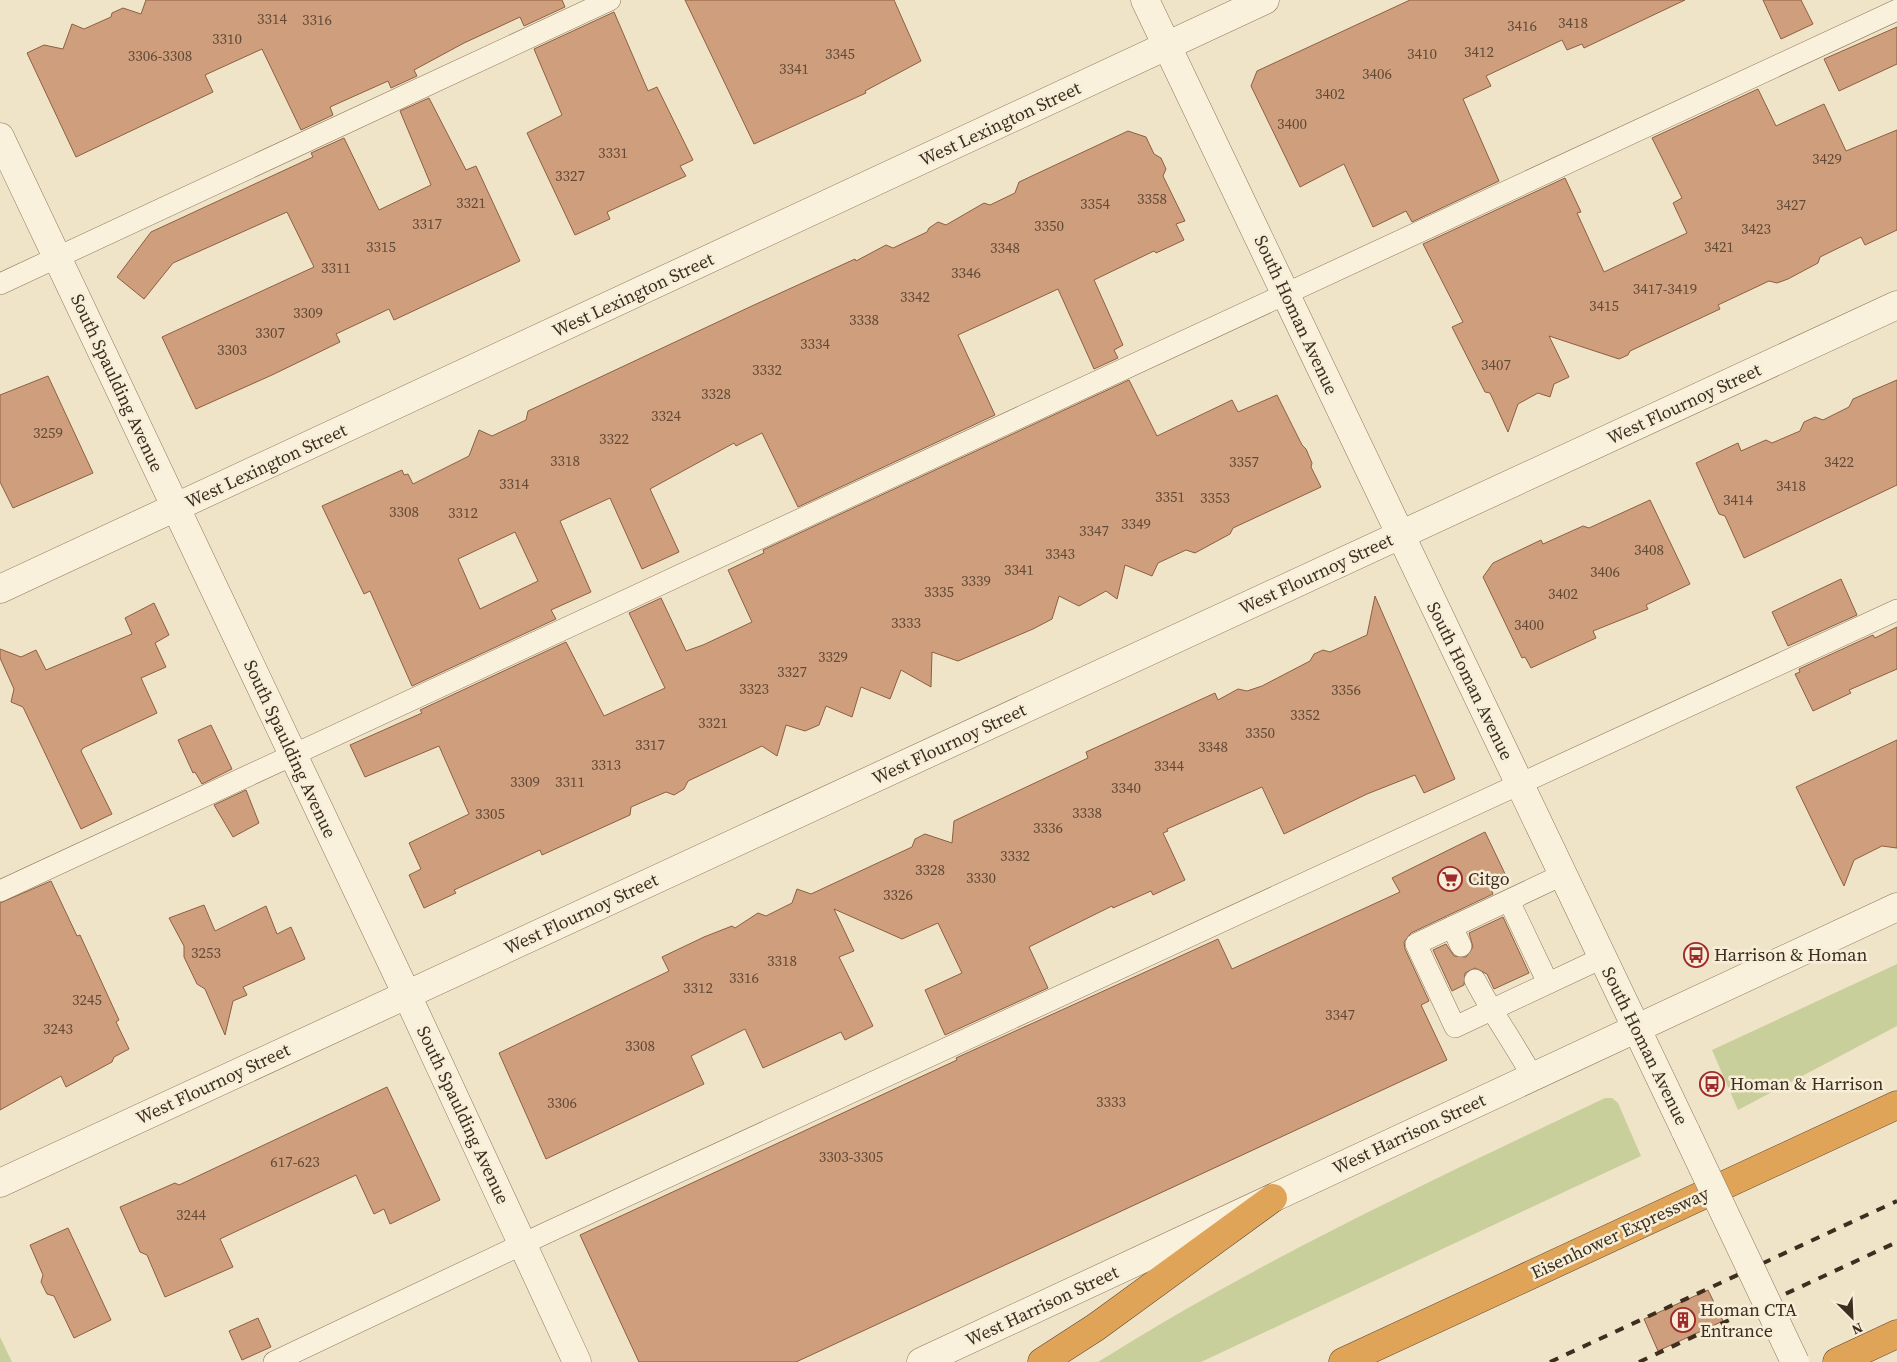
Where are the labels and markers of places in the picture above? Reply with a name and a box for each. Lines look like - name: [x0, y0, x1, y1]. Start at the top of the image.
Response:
- supermarket icon: Citgo: [1437, 866, 1463, 892]
- place label: Citgo: [1468, 866, 1510, 891]
- bus stop icon: Harrison & Homan: [1683, 942, 1709, 968]
- place label: Harrison & Homan: [1714, 942, 1867, 967]
- bus stop icon: Homan & Harrison: [1699, 1071, 1725, 1097]
- place label: Homan & Harrison: [1730, 1071, 1883, 1096]
- place label: Homan CTA Entrance: [1700, 1297, 1797, 1343]
- building icon: Homan CTA Entrance: [1670, 1307, 1696, 1333]

